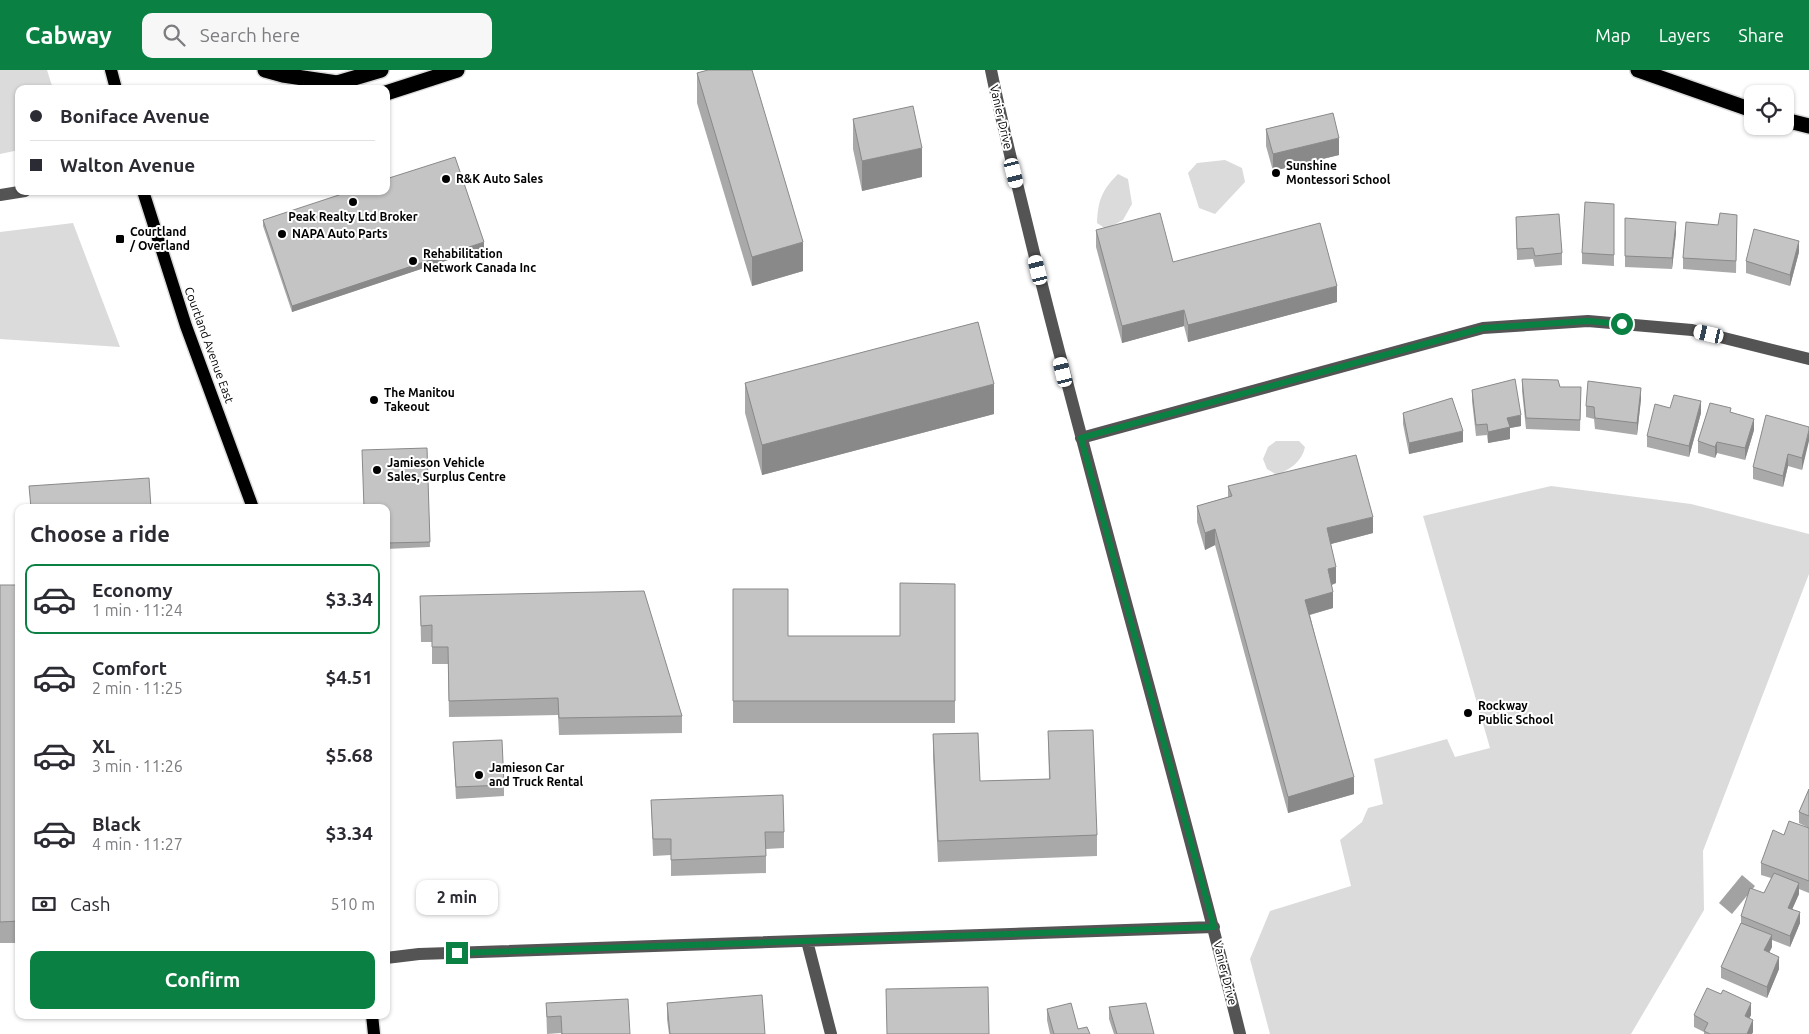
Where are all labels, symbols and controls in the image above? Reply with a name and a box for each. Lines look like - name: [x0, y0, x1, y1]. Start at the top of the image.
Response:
- search box: [142, 13, 492, 58]
- icon: search: [160, 21, 188, 49]
- text: Cabway: [25, 22, 112, 49]
- text: Search here: [200, 24, 300, 46]
- text: Map: [1595, 25, 1631, 45]
- text: Layers: [1659, 25, 1710, 45]
- text: Share: [1738, 25, 1784, 45]
- street label: Vanier Drive: [988, 83, 1015, 150]
- map controls: [1744, 85, 1794, 135]
- button: locate: [1744, 85, 1794, 135]
- text: Boniface Avenue: [60, 105, 210, 127]
- text: Walton Avenue: [60, 154, 195, 176]
- car: [1003, 157, 1024, 189]
- place label: Sunshine Montessori School: [1286, 159, 1391, 186]
- marker: Sunshine Montessori School: [1270, 167, 1282, 179]
- place label: R&K Auto Sales: [456, 172, 544, 185]
- marker: R&K Auto Sales: [440, 173, 452, 185]
- marker: Peak Realty Ltd Broker: [347, 196, 359, 208]
- place label: Peak Realty Ltd Broker: [288, 210, 418, 223]
- place label: Courtland / Overland: [129, 225, 190, 252]
- place label: NAPA Auto Parts: [292, 227, 388, 240]
- marker: NAPA Auto Parts: [276, 228, 288, 240]
- marker: Courtland / Overland: [114, 233, 126, 245]
- place label: Rehabilitation Network Canada Inc: [423, 247, 536, 274]
- car: [1027, 254, 1048, 286]
- marker: Rehabilitation Network Canada Inc: [407, 255, 419, 267]
- street label: Courtland Avenue East: [182, 285, 237, 405]
- route start: [1611, 313, 1633, 335]
- car: [1692, 323, 1725, 345]
- car: [1052, 356, 1073, 388]
- place label: The Manitou Takeout: [384, 386, 455, 413]
- marker: The Manitou Takeout: [368, 394, 380, 406]
- place label: Jamieson Vehicle Sales, Surplus Centre: [387, 456, 506, 483]
- marker: Jamieson Vehicle Sales, Surplus Centre: [371, 464, 383, 476]
- text: Choose a ride: [30, 521, 170, 546]
- icon: car: [32, 577, 77, 622]
- text: Economy: [92, 579, 173, 601]
- text: $3.34: [325, 588, 373, 610]
- text: 1 min · 11:24: [92, 601, 183, 619]
- icon: car: [32, 655, 77, 700]
- text: Comfort: [92, 657, 167, 679]
- text: $4.51: [325, 666, 373, 688]
- text: 2 min · 11:25: [92, 679, 183, 697]
- place label: Rockway Public School: [1478, 699, 1554, 726]
- marker: Rockway Public School: [1462, 707, 1474, 719]
- icon: car: [32, 733, 77, 778]
- text: XL: [92, 735, 115, 757]
- text: $5.68: [325, 744, 373, 766]
- text: 3 min · 11:26: [92, 757, 183, 775]
- place label: Jamieson Car and Truck Rental: [489, 761, 584, 788]
- marker: Jamieson Car and Truck Rental: [473, 769, 485, 781]
- icon: car: [32, 811, 77, 856]
- text: Black: [92, 813, 141, 835]
- text: $3.34: [325, 822, 373, 844]
- text: 4 min · 11:27: [92, 835, 183, 853]
- callout: 2 min: [416, 880, 498, 916]
- text: 2 min: [437, 888, 477, 906]
- icon: cash: [30, 890, 58, 918]
- text: Cash: [70, 893, 111, 915]
- text: 510 m: [330, 895, 375, 913]
- street label: Vanier Drive: [1211, 939, 1240, 1006]
- route end: [446, 942, 468, 964]
- button: Confirm: [30, 951, 375, 1009]

